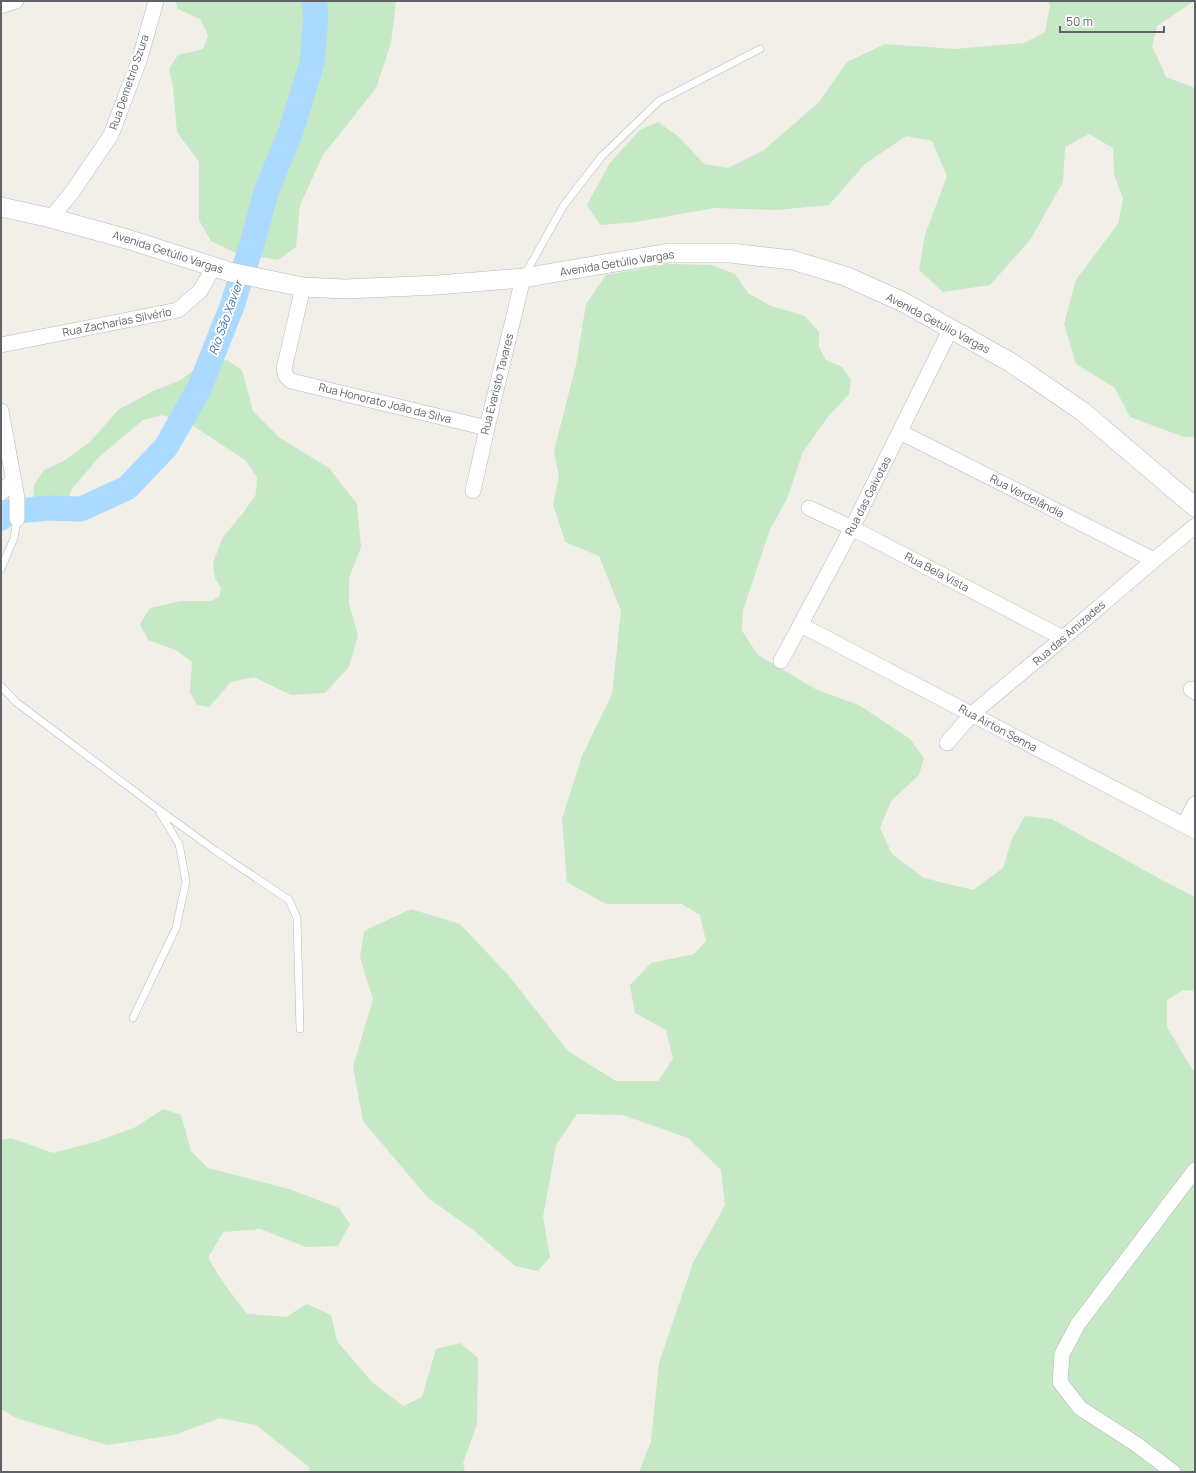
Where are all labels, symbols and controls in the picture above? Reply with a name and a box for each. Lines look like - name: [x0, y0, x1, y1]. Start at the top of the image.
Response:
- scale bar: [1060, 8, 1164, 34]
- text: 50 m: [1066, 13, 1093, 30]
- street label: Rua Demetrio Szura: [105, 32, 152, 131]
- street label: Avenida Getúlio Vargas: [111, 227, 226, 277]
- street label: Avenida Getúlio Vargas: [559, 246, 675, 279]
- water label: Rio São Xavier: [204, 277, 247, 357]
- street label: Avenida Getúlio Vargas: [884, 289, 993, 356]
- street label: Rua Zacharias Silvério: [61, 303, 173, 339]
- street label: Rua Evaristo Tavares: [477, 332, 516, 436]
- street label: Rua Honorato João da Silva: [317, 379, 453, 426]
- street label: Rua das Gaivotas: [841, 453, 894, 538]
- street label: Rua Verdelândia: [988, 470, 1067, 521]
- street label: Rua Bela Vista: [902, 548, 972, 595]
- street label: Rua das Amizades: [1029, 597, 1108, 668]
- street label: Rua Airton Senna: [956, 701, 1040, 755]

